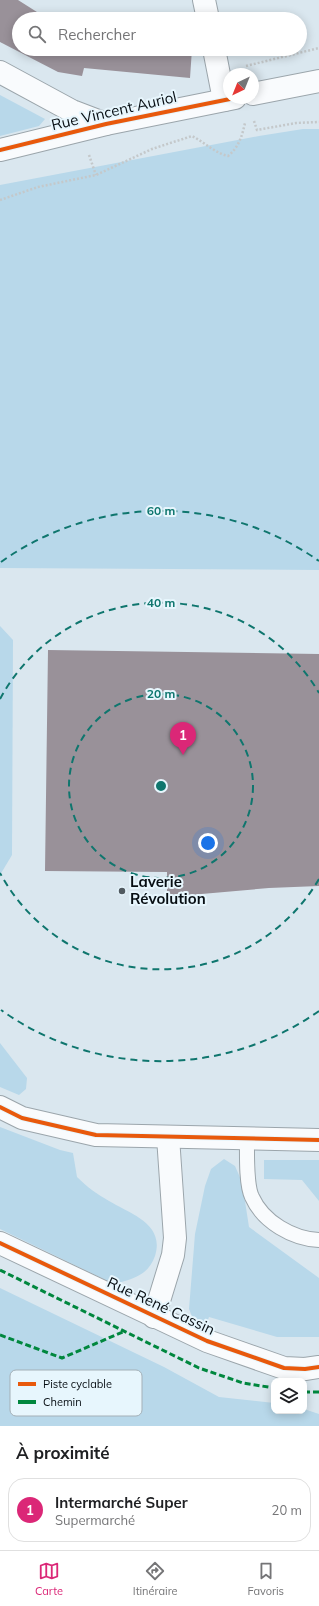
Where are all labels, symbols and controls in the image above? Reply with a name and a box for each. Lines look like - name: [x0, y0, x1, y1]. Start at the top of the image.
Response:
- search box: [12, 12, 307, 56]
- icon: search: [26, 23, 48, 45]
- text: Rechercher: [58, 25, 136, 44]
- north arrow: [223, 68, 259, 104]
- street label: Rue Vincent Auriol: [49, 87, 178, 134]
- text: 60 m: [147, 503, 175, 518]
- text: 40 m: [147, 595, 175, 610]
- text: 20 m: [147, 686, 175, 701]
- pin: 1: [170, 722, 196, 755]
- centre of rings: [154, 779, 168, 793]
- your location: [198, 833, 218, 853]
- place label: Laverie Révolution: [130, 872, 206, 908]
- marker: Laverie Révolution: [117, 886, 127, 896]
- street label: Rue René Cassin: [104, 1272, 218, 1339]
- legend: [10, 1370, 142, 1416]
- text: Piste cyclable: [43, 1377, 112, 1391]
- map controls: [271, 1378, 307, 1414]
- button: layers: [271, 1378, 307, 1414]
- text: Chemin: [43, 1395, 82, 1409]
- text: À proximité: [16, 1442, 110, 1463]
- text: Intermarché Super: [55, 1493, 188, 1512]
- text: 1: [26, 1502, 34, 1518]
- text: 20 m: [272, 1502, 302, 1518]
- text: Supermarché: [55, 1512, 135, 1528]
- tab: Carte: [35, 1560, 63, 1598]
- tab: Itinéraire: [133, 1560, 178, 1598]
- tab: Favoris: [247, 1560, 284, 1598]

